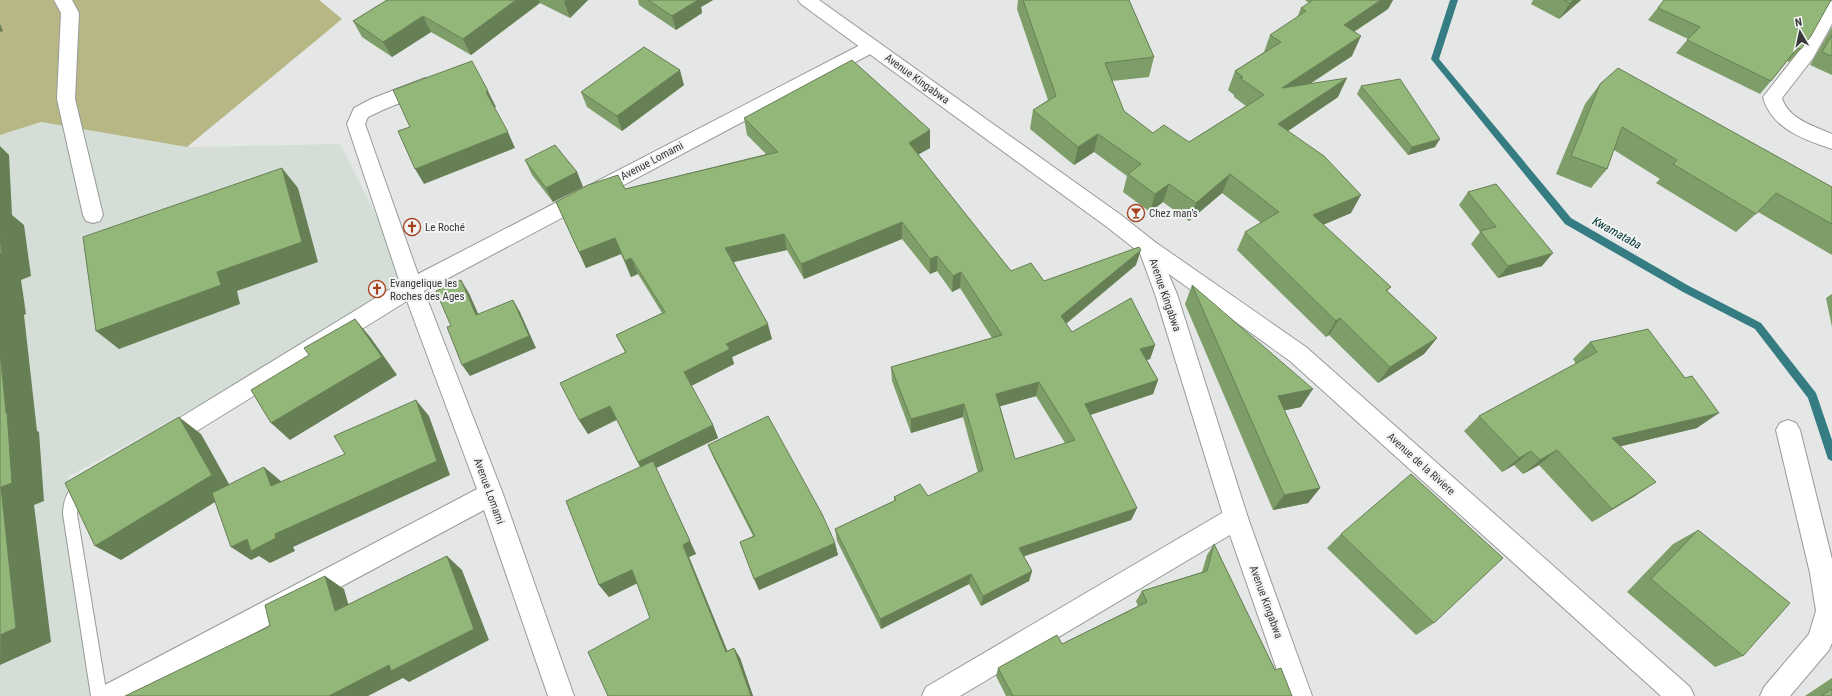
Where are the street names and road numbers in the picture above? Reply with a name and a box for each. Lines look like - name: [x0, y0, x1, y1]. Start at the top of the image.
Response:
- street label: Avenue Kingabwa: [882, 51, 952, 107]
- street label: Avenue Lomami: [618, 139, 686, 183]
- street label: Avenue Kingabwa: [1146, 257, 1184, 333]
- street label: Avenue de la Riviere: [1384, 430, 1458, 498]
- street label: Avenue Lomami: [471, 456, 507, 526]
- street label: Avenue Kingabwa: [1247, 564, 1285, 640]

